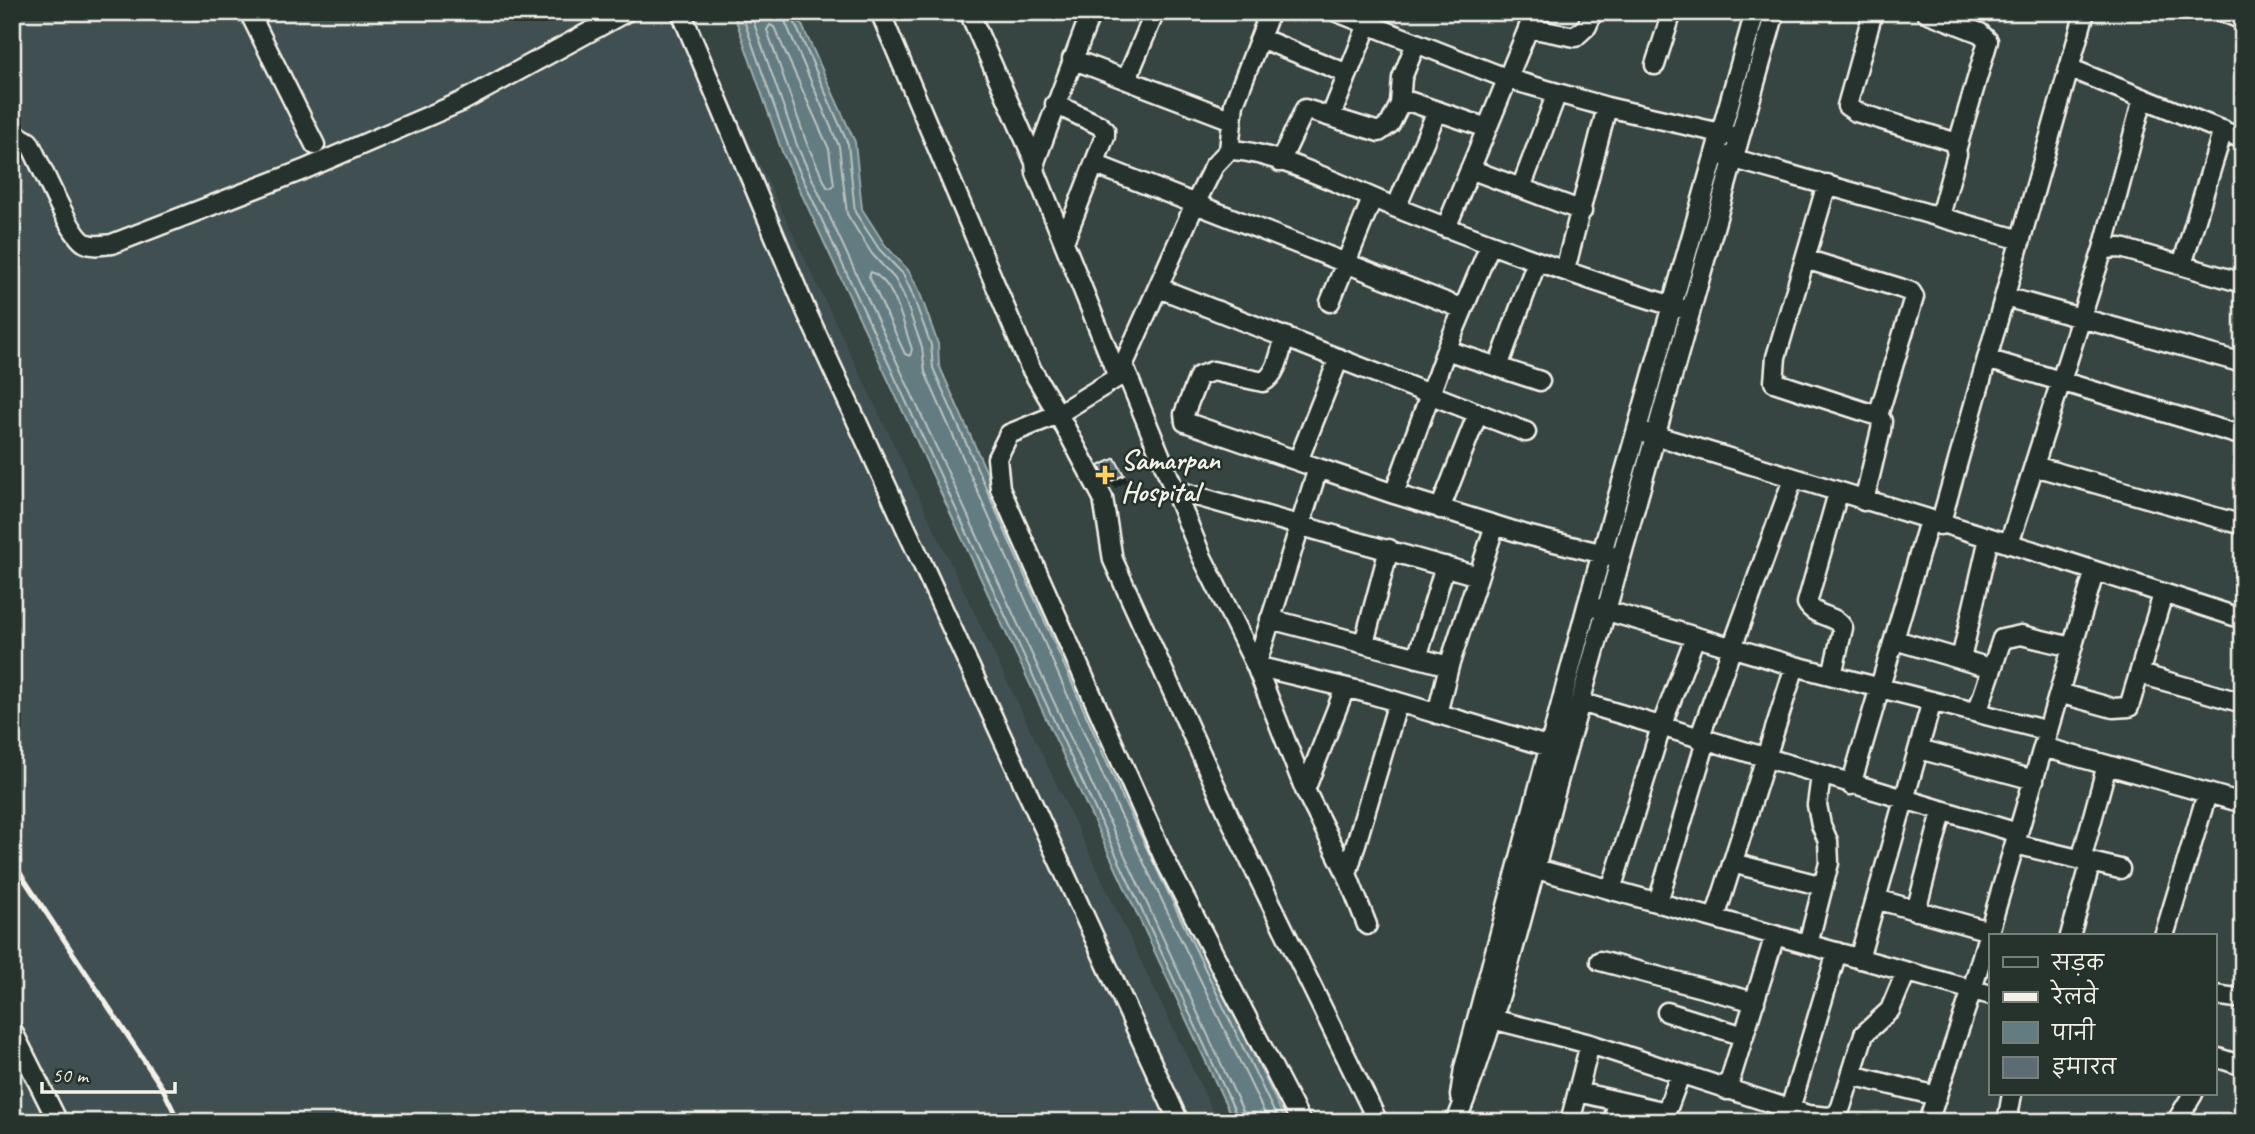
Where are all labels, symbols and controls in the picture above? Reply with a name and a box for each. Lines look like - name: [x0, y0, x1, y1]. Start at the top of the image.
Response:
- place label: Samarpan Hospital: [1121, 442, 1221, 509]
- marker: Samarpan Hospital: [1095, 465, 1115, 485]
- legend: [1989, 934, 2216, 1096]
- text: सड़क: [2051, 950, 2105, 976]
- text: रेलवे: [2049, 979, 2099, 1010]
- text: पानी: [2051, 1017, 2097, 1046]
- scale bar: [42, 1050, 175, 1094]
- text: इमारत: [2052, 1054, 2118, 1080]
- text: 50 m: [52, 1062, 90, 1088]

